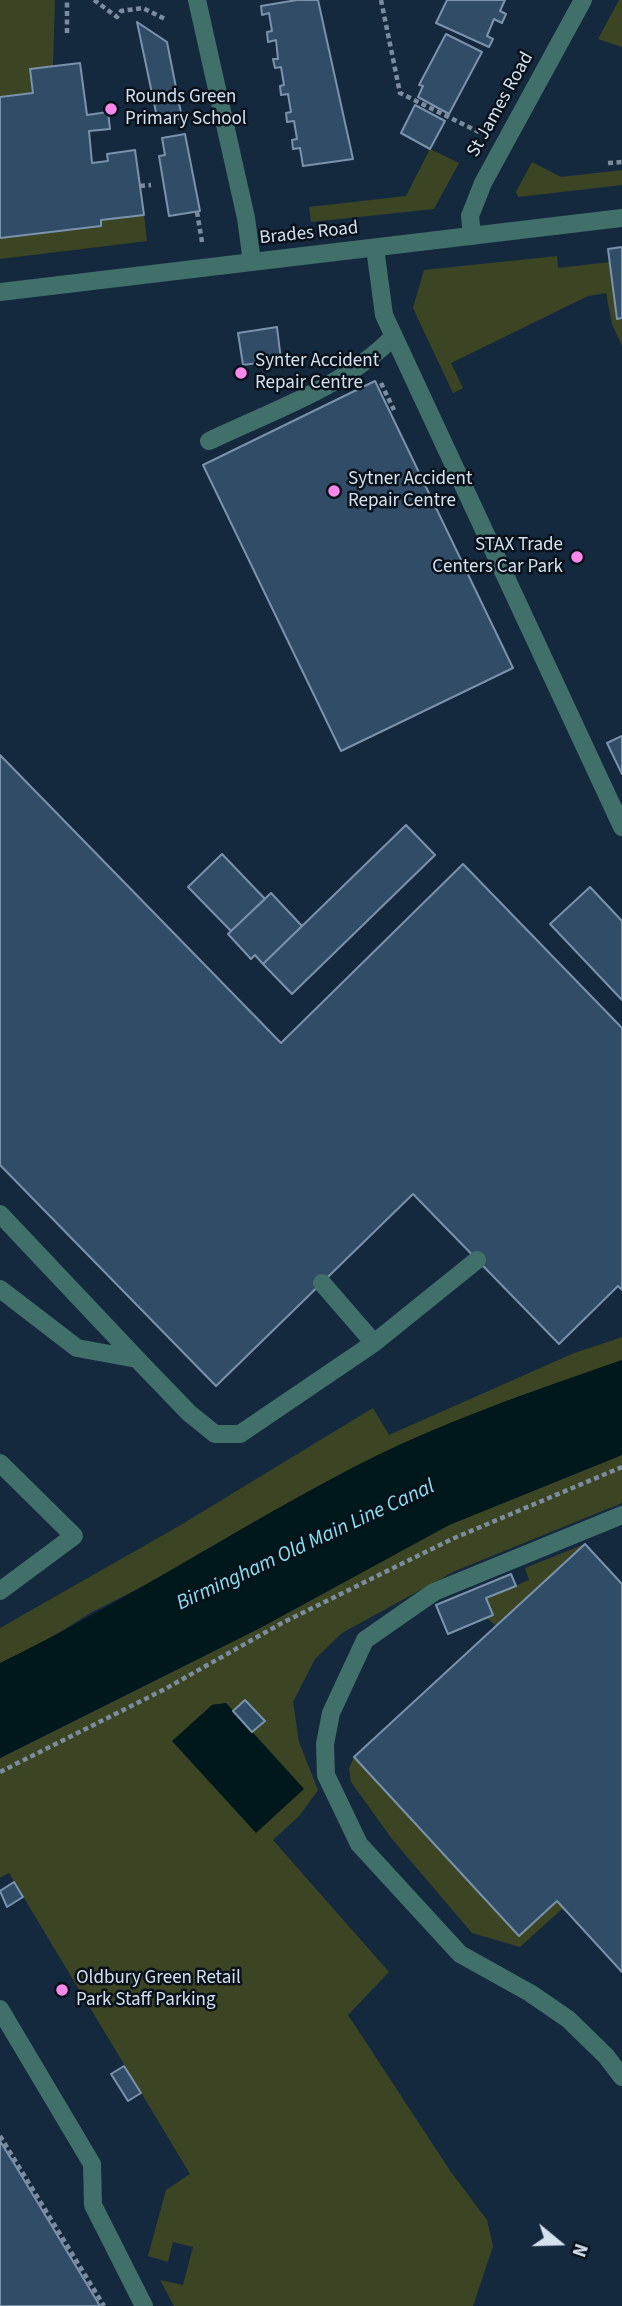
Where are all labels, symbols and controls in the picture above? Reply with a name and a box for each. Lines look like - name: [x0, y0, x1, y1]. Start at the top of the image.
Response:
- street label: St James Road: [463, 49, 539, 161]
- place label: Rounds Green Primary School: [125, 87, 247, 131]
- marker: Rounds Green Primary School: [103, 101, 119, 117]
- street label: Brades Road: [258, 217, 360, 251]
- place label: Synter Accident Repair Centre: [255, 351, 379, 395]
- marker: Synter Accident Repair Centre: [233, 365, 249, 381]
- place label: Sytner Accident Repair Centre: [348, 469, 472, 513]
- marker: Sytner Accident Repair Centre: [326, 483, 342, 499]
- place label: STAX Trade Centers Car Park: [432, 535, 563, 579]
- marker: STAX Trade Centers Car Park: [569, 549, 585, 565]
- water label: Birmingham Old Main Line Canal: [173, 1475, 439, 1617]
- place label: Oldbury Green Retail Park Staff Parking: [76, 1968, 241, 2012]
- marker: Oldbury Green Retail Park Staff Parking: [54, 1982, 70, 1998]
- north arrow: [524, 2208, 594, 2278]
- text: N: [565, 2240, 594, 2260]

